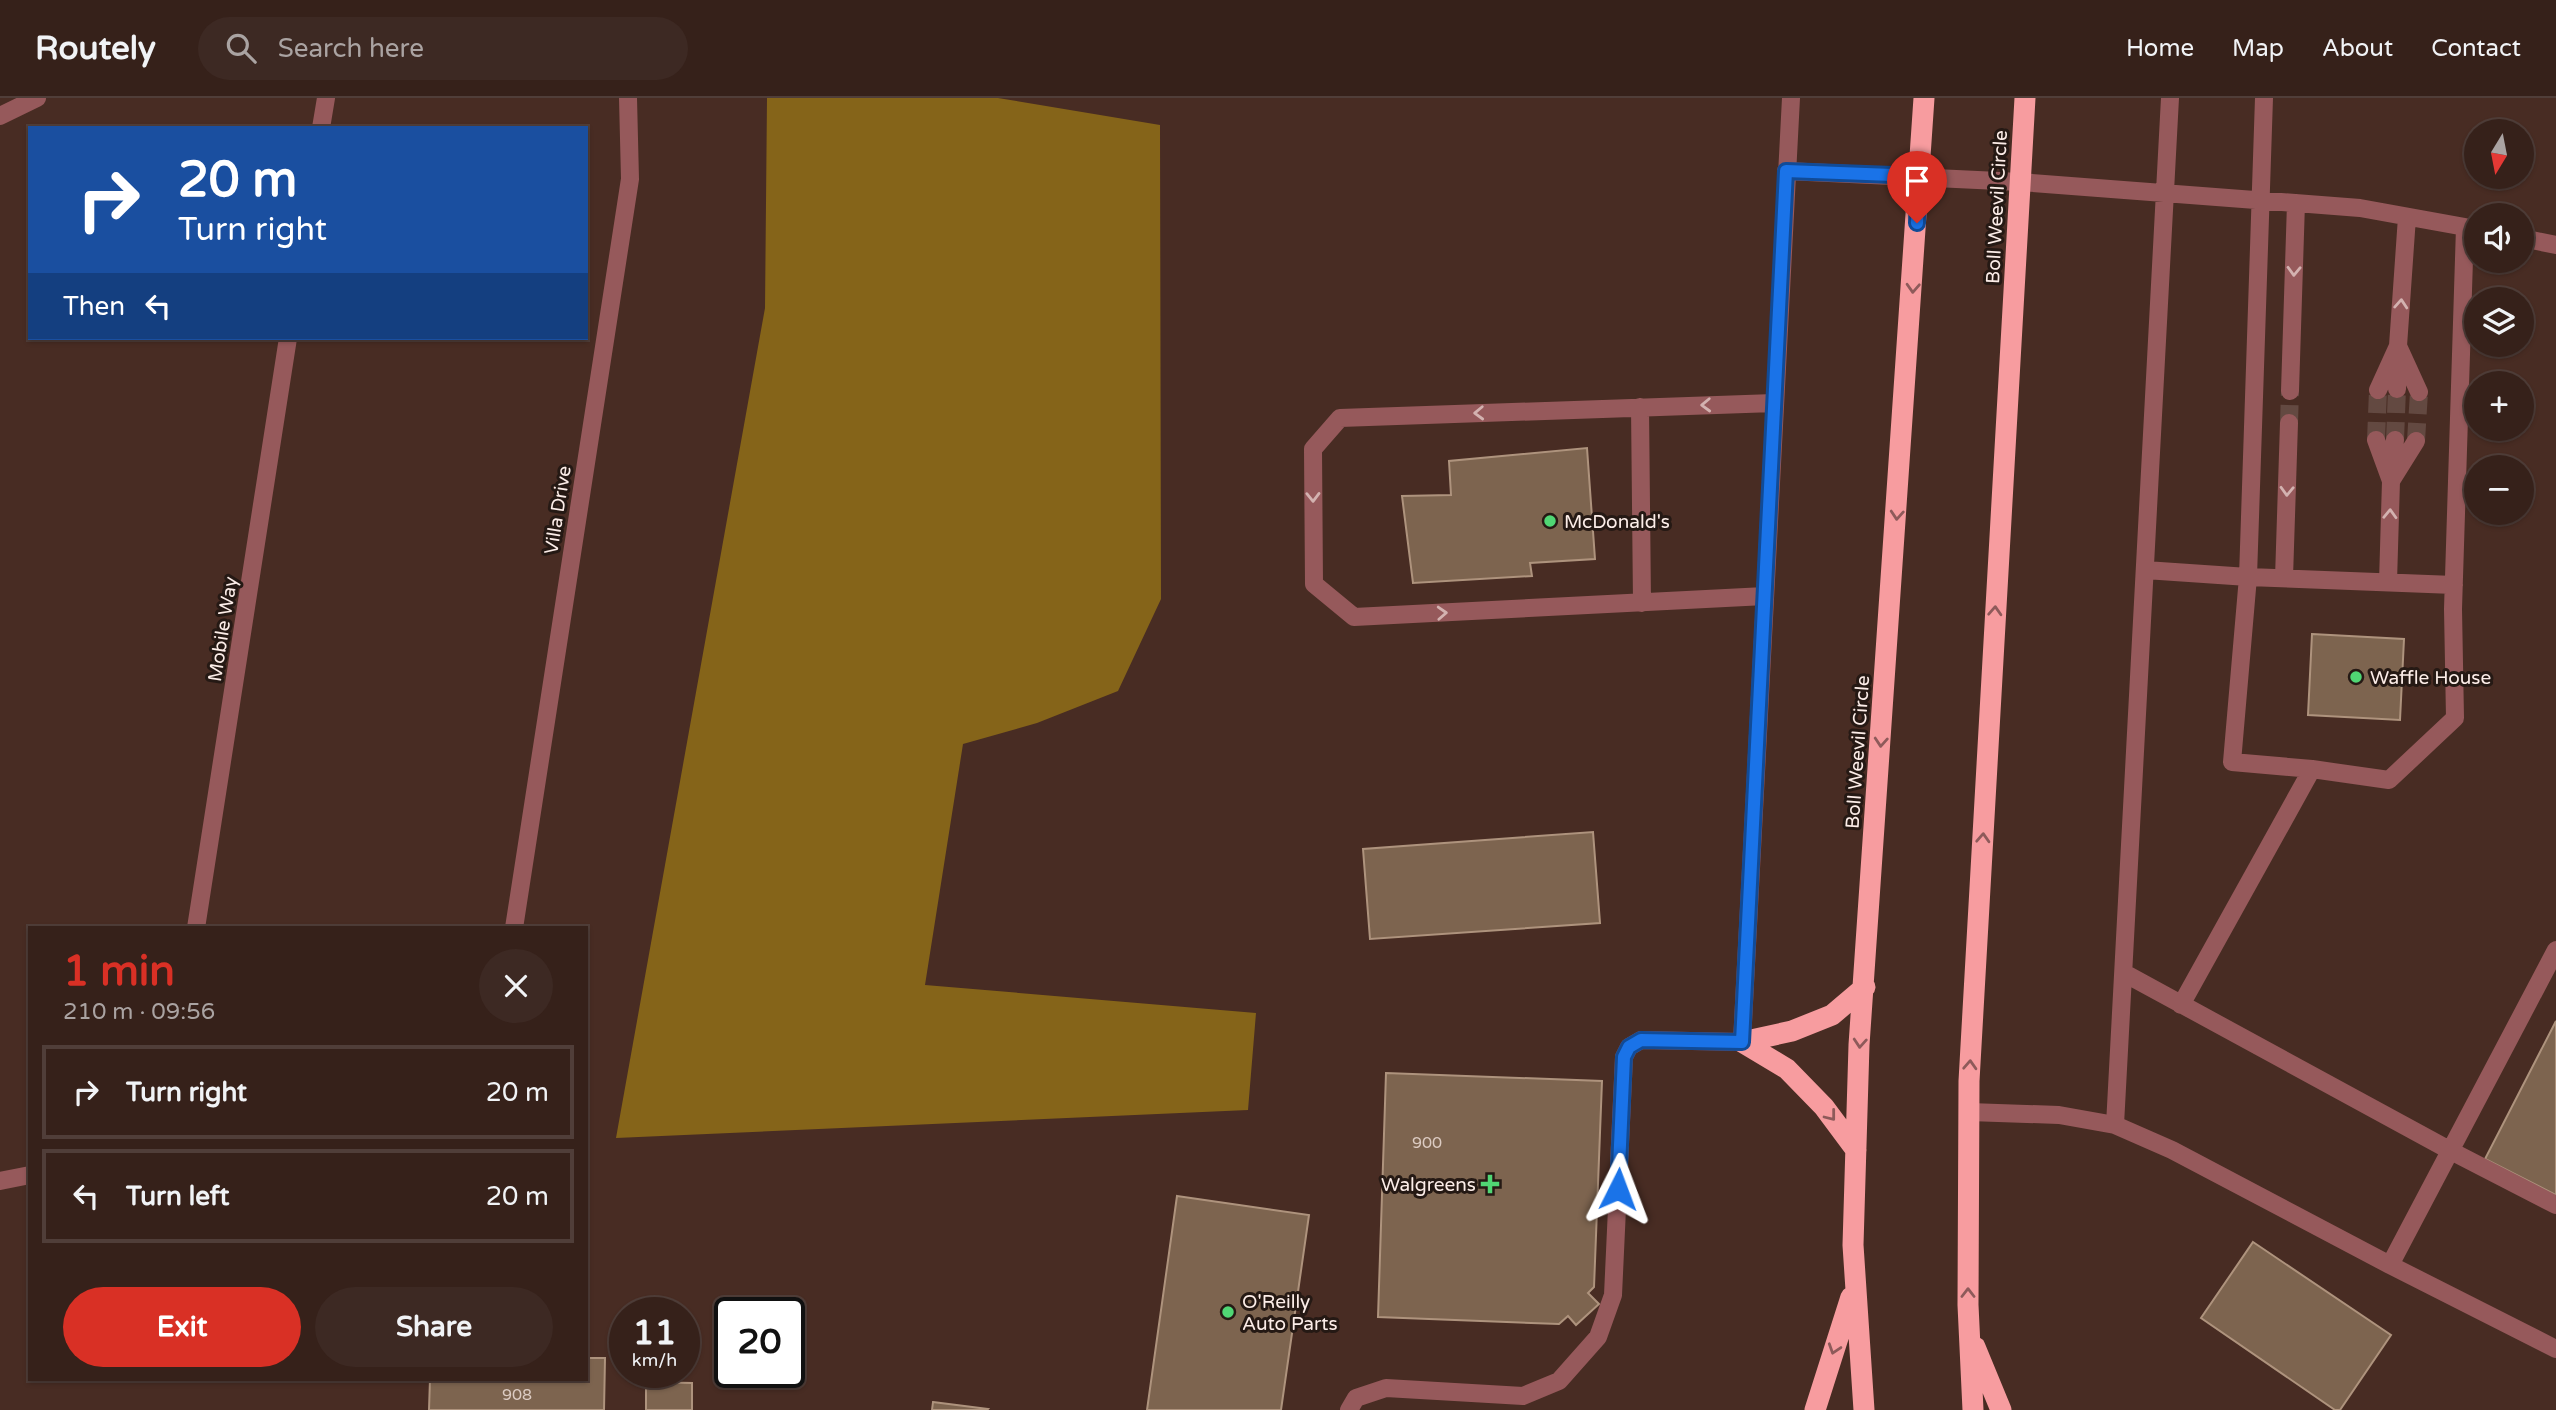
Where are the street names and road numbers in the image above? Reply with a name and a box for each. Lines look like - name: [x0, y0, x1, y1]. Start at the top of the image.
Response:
- street label: Boll Weevil Circle: [1982, 130, 2012, 284]
- street label: Villa Drive: [540, 464, 576, 556]
- street label: Mobile Way: [204, 575, 242, 683]
- street label: Boll Weevil Circle: [1842, 675, 1874, 830]

